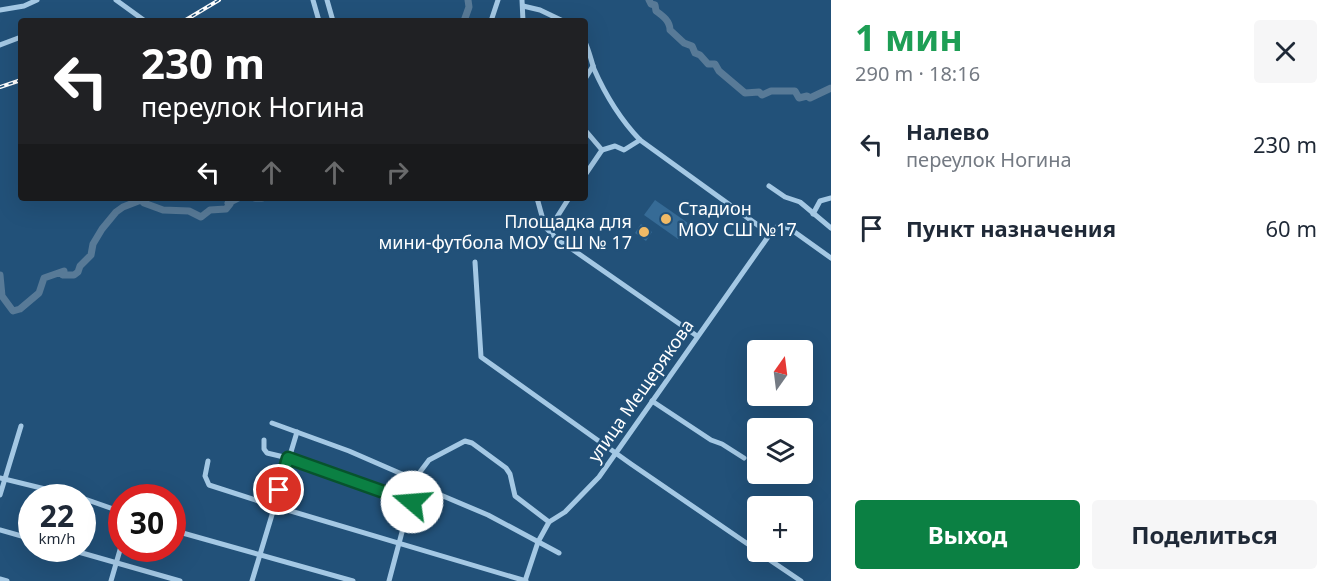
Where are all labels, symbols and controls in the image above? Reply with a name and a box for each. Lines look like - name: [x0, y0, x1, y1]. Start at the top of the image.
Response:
- text: 1 мин: [855, 13, 963, 62]
- button: close: [1254, 20, 1317, 83]
- text: 230 m: [141, 34, 265, 91]
- icon: left: [42, 42, 120, 120]
- text: 290 m · 18:16: [855, 60, 980, 87]
- text: переулок Ногина: [141, 88, 365, 125]
- text: Налево: [906, 116, 989, 146]
- icon: left: [855, 128, 888, 161]
- text: 230 m: [1253, 129, 1317, 159]
- text: переулок Ногина: [906, 146, 1072, 173]
- icon: left: [192, 156, 225, 189]
- icon: ahead: [255, 156, 288, 189]
- icon: ahead: [318, 156, 351, 189]
- icon: right: [381, 156, 414, 189]
- place label: Стадион МОУ СШ №17: [678, 196, 797, 241]
- place label: Площадка для мини-футбола МОУ СШ № 17: [378, 209, 632, 254]
- marker: Стадион МОУ СШ №17: [659, 212, 673, 226]
- icon: arrive: [855, 212, 888, 245]
- text: Пункт назначения: [906, 213, 1116, 243]
- text: 60 m: [1266, 213, 1317, 243]
- marker: Площадка для мини-футбола МОУ СШ № 17: [637, 225, 651, 239]
- street label: улица Мещерякова: [582, 314, 699, 467]
- north arrow: [747, 340, 813, 406]
- map controls: [747, 340, 813, 562]
- button: layers: [747, 418, 813, 484]
- pin: [253, 464, 304, 515]
- position arrow: [380, 470, 444, 534]
- icon: arrive: [262, 473, 295, 506]
- speed limit sign: 30: [108, 484, 186, 562]
- text: 22: [40, 495, 74, 536]
- button: +: [747, 496, 813, 562]
- button: Выход: [855, 500, 1080, 569]
- button: Поделиться: [1092, 500, 1317, 569]
- text: km/h: [39, 528, 75, 548]

